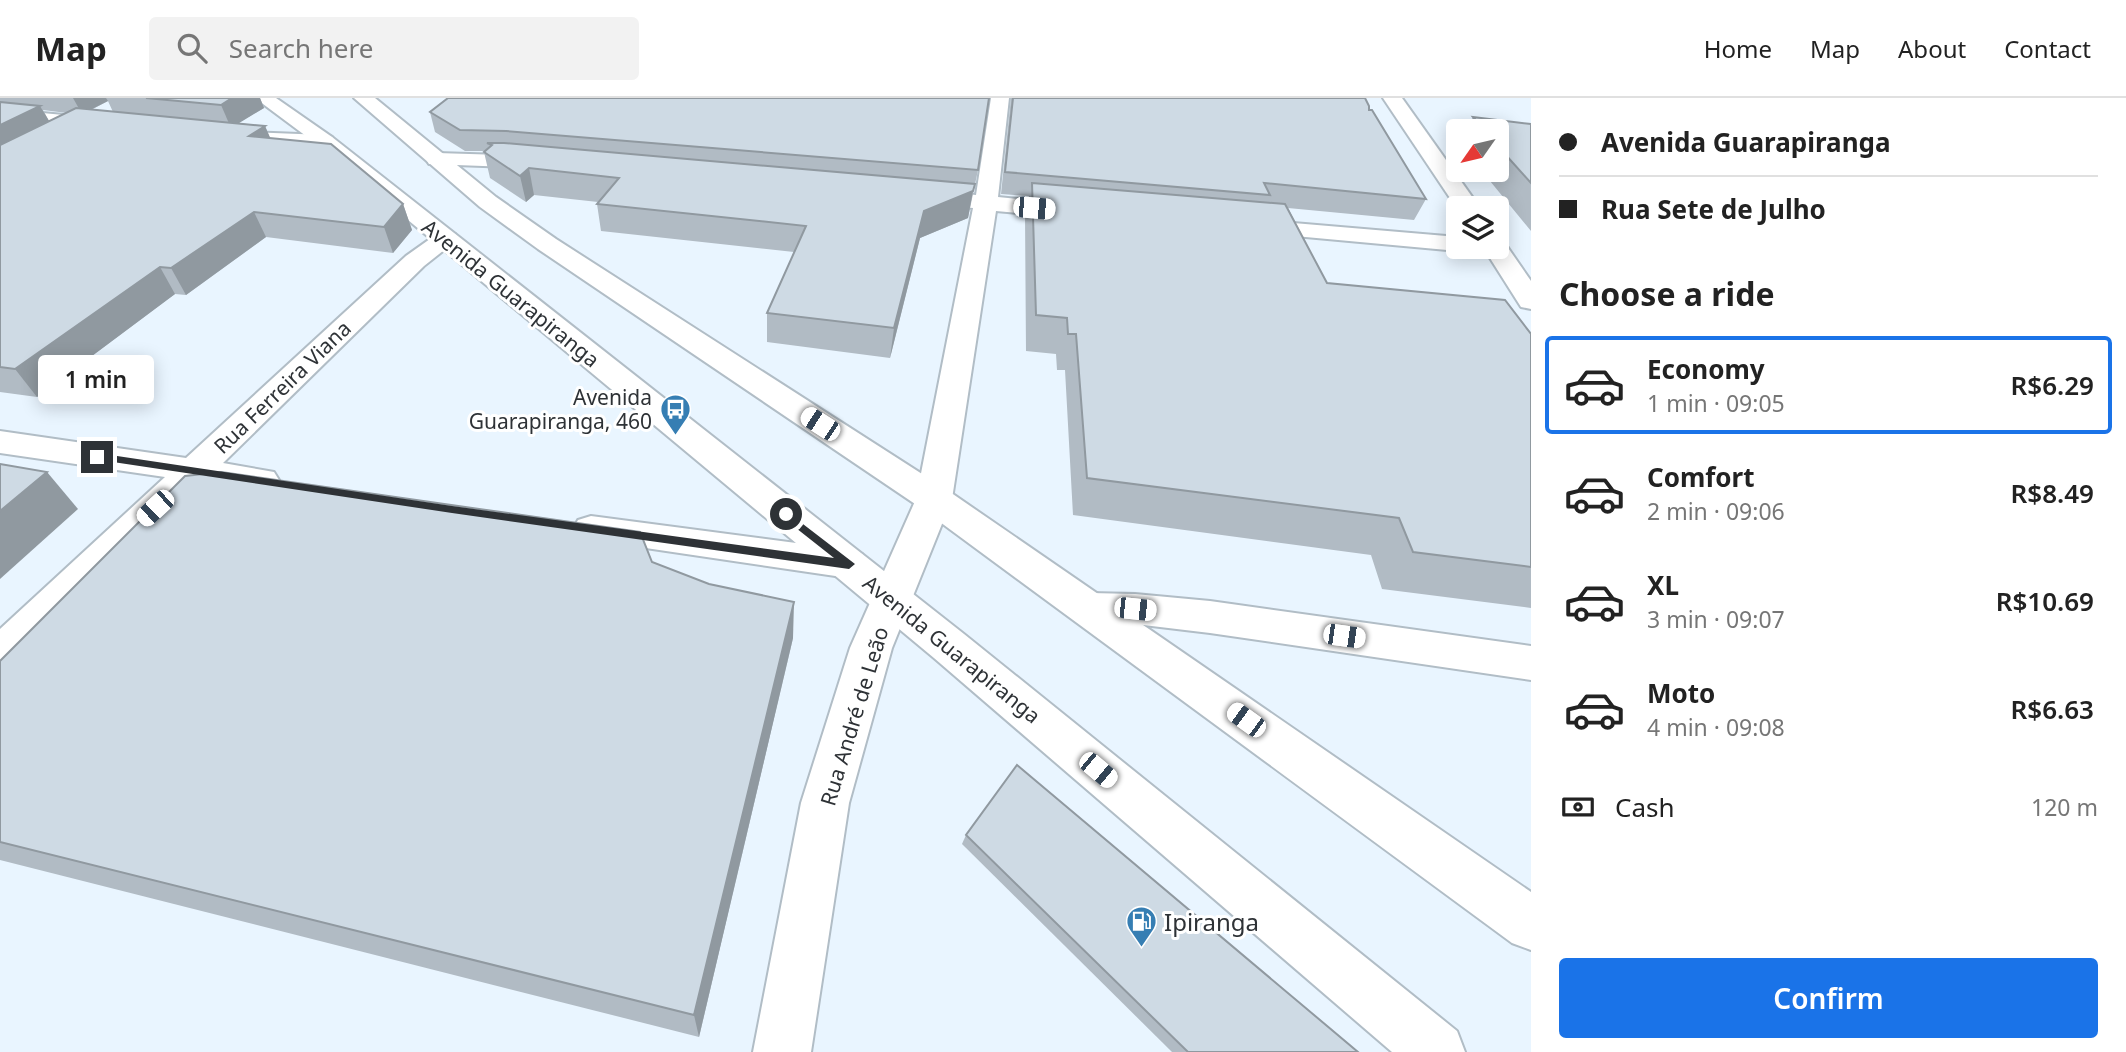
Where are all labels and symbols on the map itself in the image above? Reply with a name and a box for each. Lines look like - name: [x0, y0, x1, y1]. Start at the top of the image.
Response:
- north arrow: [1446, 119, 1508, 182]
- car: [1013, 196, 1056, 220]
- street label: Avenida Guarapiranga: [416, 213, 606, 373]
- street label: Rua Ferreira Viana: [207, 314, 357, 460]
- callout: 1 min: [39, 356, 155, 404]
- place label: Avenida Guarapiranga, 460: [469, 383, 652, 435]
- bus stop icon: Avenida Guarapiranga, 460: [658, 392, 692, 436]
- car: [797, 404, 844, 444]
- route end: [81, 441, 113, 473]
- car: [133, 486, 178, 530]
- route start: [770, 498, 802, 530]
- street label: Avenida Guarapiranga: [857, 569, 1047, 729]
- car: [1114, 596, 1157, 622]
- street label: Rua André de Leão: [813, 623, 895, 809]
- car: [1322, 623, 1367, 649]
- car: [1223, 699, 1270, 741]
- car: [1076, 748, 1121, 792]
- fuel station icon: Ipiranga: [1124, 904, 1158, 948]
- place label: Ipiranga: [1164, 905, 1259, 938]

